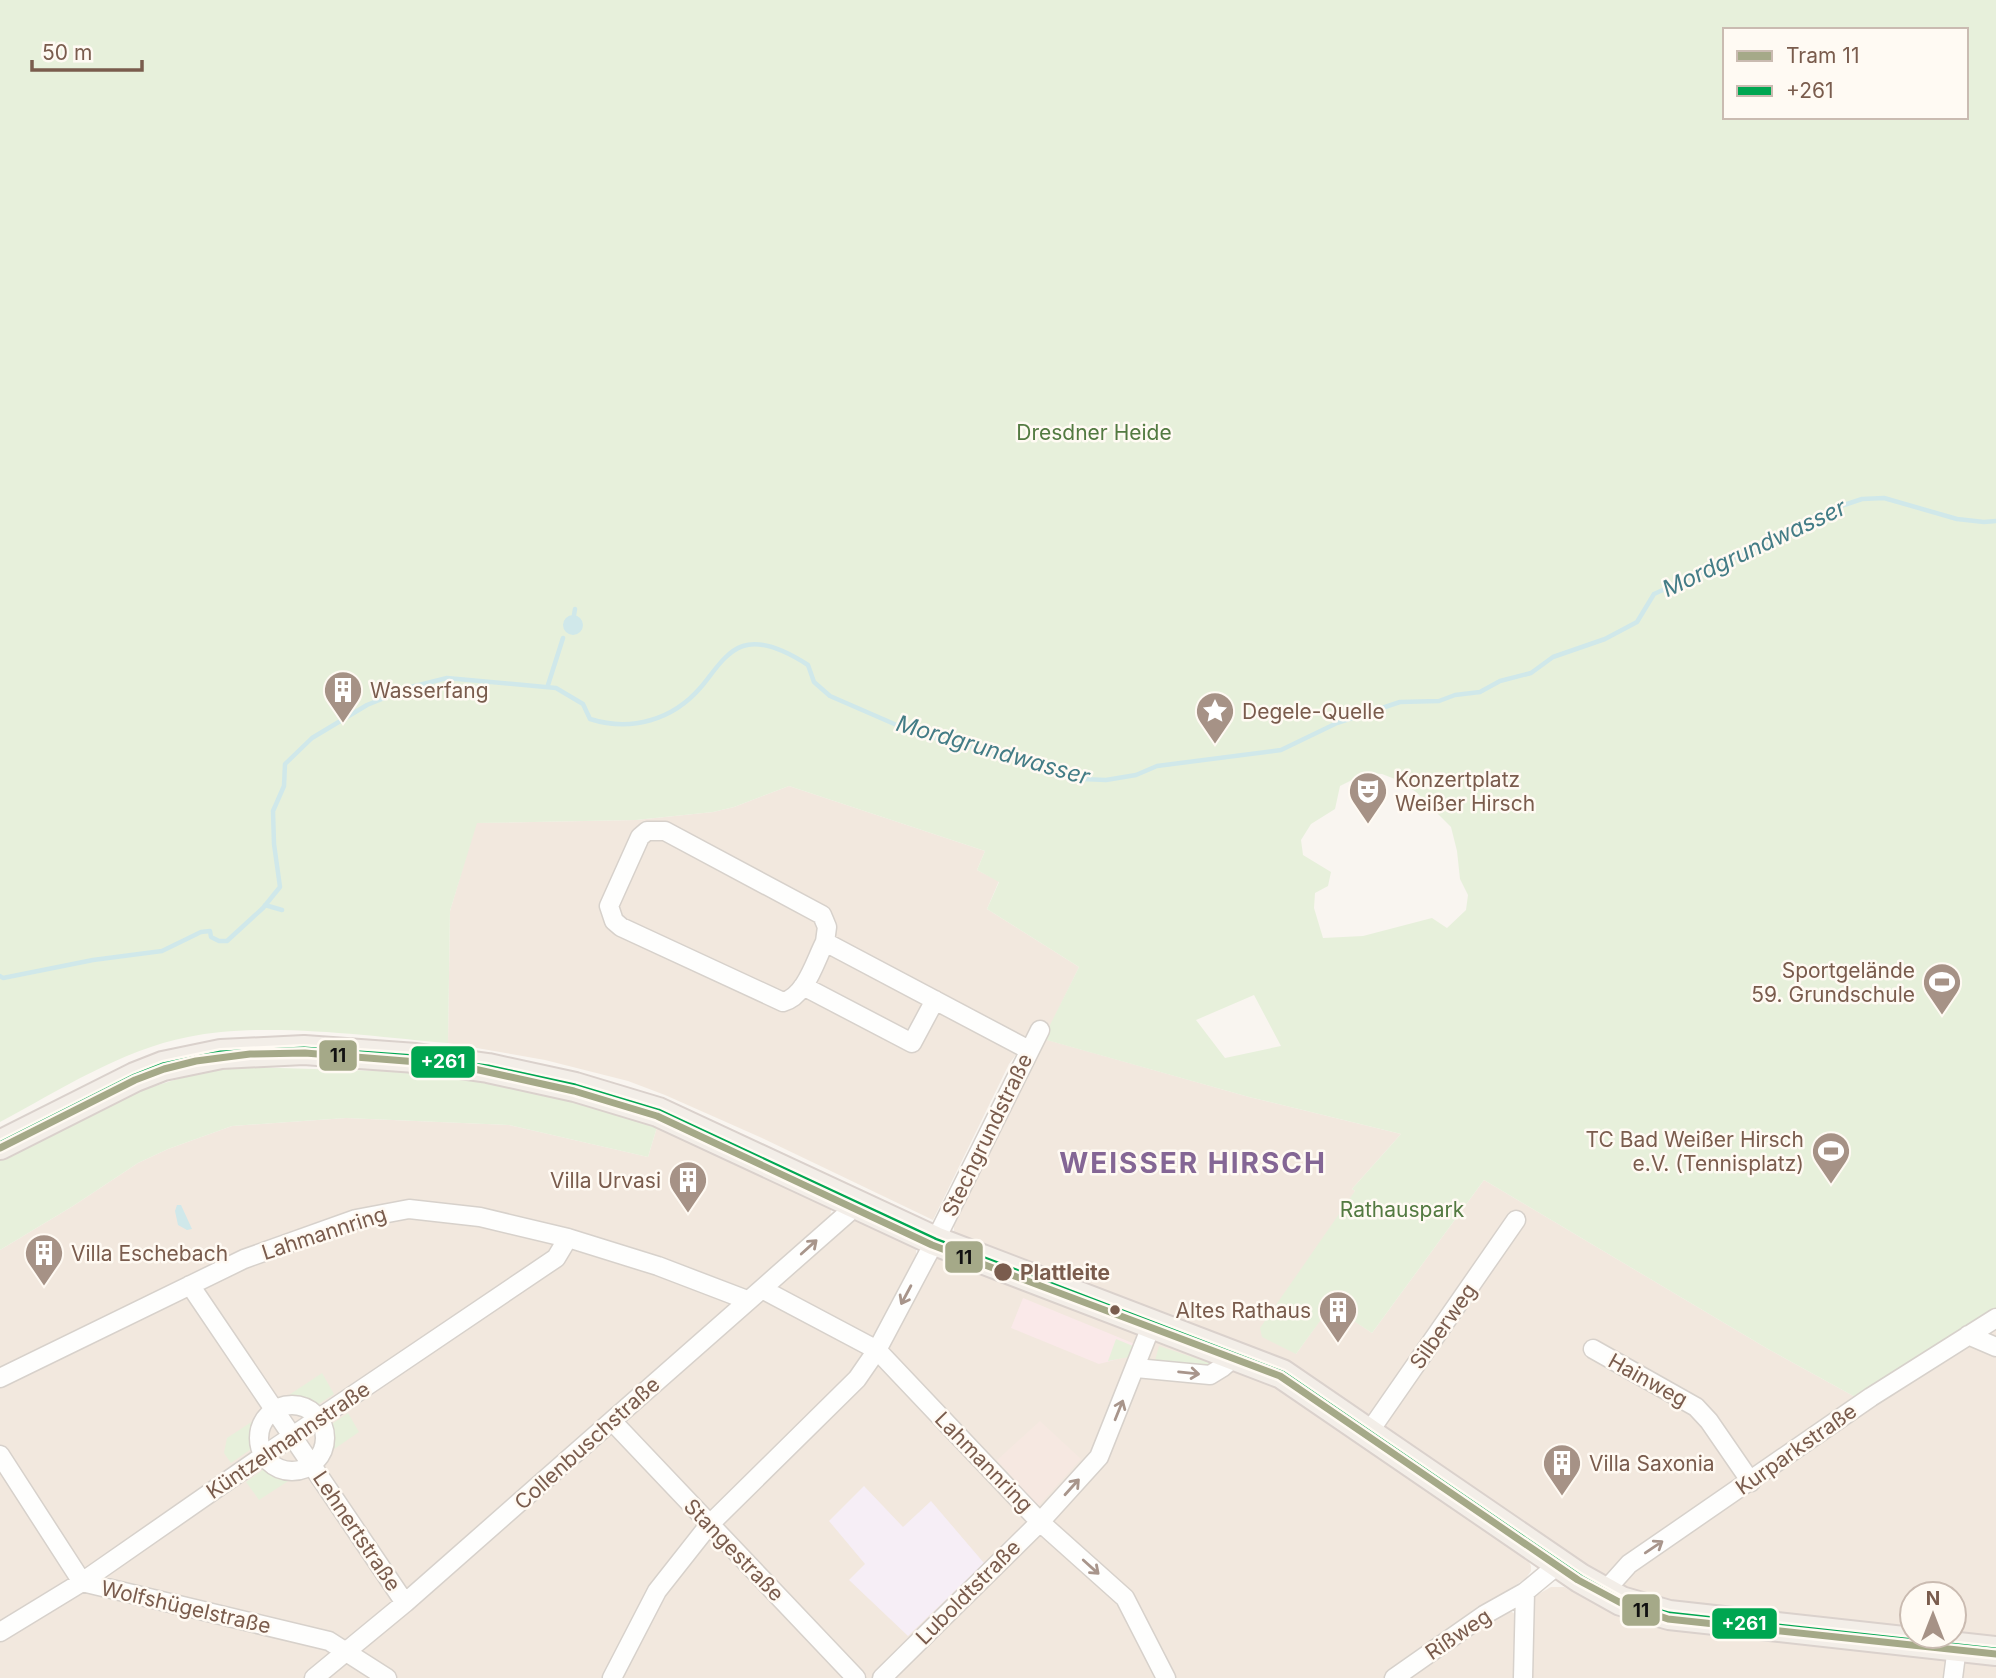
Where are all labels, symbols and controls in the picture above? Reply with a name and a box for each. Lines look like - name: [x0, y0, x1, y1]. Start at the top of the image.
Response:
- scale bar: [32, 28, 142, 72]
- legend: [1723, 28, 1968, 119]
- text: 50 m: [42, 40, 92, 65]
- text: Tram 11: [1786, 43, 1859, 68]
- text: +261: [1786, 78, 1834, 103]
- park label: Dresdner Heide: [1016, 420, 1172, 445]
- water label: Mordgrundwasser: [1658, 493, 1852, 603]
- building icon: Wasserfang: [322, 669, 364, 724]
- place label: Wasserfang: [370, 678, 489, 703]
- place icon: Degele-Quelle: [1194, 690, 1236, 745]
- place label: Degele-Quelle: [1242, 699, 1385, 724]
- water label: Mordgrundwasser: [893, 709, 1094, 791]
- place label: Konzertplatz Weißer Hirsch: [1395, 767, 1535, 816]
- theatre icon: Konzertplatz Weißer Hirsch: [1347, 770, 1389, 825]
- place label: Sportgelände 59. Grundschule: [1751, 958, 1915, 1007]
- sports icon: Sportgelände 59. Grundschule: [1921, 961, 1963, 1016]
- line badge: 11: [318, 1039, 358, 1072]
- text: 11: [330, 1044, 346, 1067]
- line badge: +261: [410, 1045, 476, 1079]
- street label: Stechgrundstraße: [937, 1049, 1037, 1221]
- text: +261: [421, 1050, 466, 1073]
- place label: TC Bad Weißer Hirsch e.V. (Tennisplatz): [1585, 1127, 1804, 1176]
- sports icon: TC Bad Weißer Hirsch e.V. (Tennisplatz): [1810, 1130, 1852, 1185]
- district label: WEISSER HIRSCH: [1059, 1146, 1327, 1180]
- building icon: Villa Urvasi: [667, 1159, 709, 1214]
- place label: Villa Urvasi: [550, 1168, 661, 1193]
- park label: Rathauspark: [1340, 1197, 1465, 1222]
- street label: Lahmannring: [258, 1201, 390, 1265]
- building icon: Villa Eschebach: [23, 1232, 65, 1287]
- one-way arrow: [800, 1239, 818, 1255]
- line badge: 11: [944, 1240, 984, 1274]
- place label: Villa Eschebach: [71, 1241, 228, 1266]
- text: 11: [956, 1246, 972, 1269]
- place label: Plattleite: [1020, 1260, 1110, 1285]
- marker: Plattleite: [992, 1261, 1014, 1283]
- street label: Silberweg: [1404, 1278, 1482, 1374]
- one-way arrow: [898, 1284, 912, 1305]
- building icon: Altes Rathaus: [1317, 1289, 1359, 1344]
- place label: Altes Rathaus: [1175, 1298, 1311, 1323]
- unlabelled marker: [1108, 1303, 1122, 1317]
- street label: Hainweg: [1604, 1348, 1692, 1412]
- one-way arrow: [1177, 1367, 1200, 1380]
- street label: Collenbuschstraße: [509, 1371, 665, 1515]
- street label: Küntzelmannstraße: [202, 1376, 374, 1504]
- street label: Kurparkstraße: [1731, 1398, 1861, 1500]
- one-way arrow: [1113, 1399, 1126, 1421]
- street label: Lahmannring: [930, 1407, 1038, 1517]
- building icon: Villa Saxonia: [1541, 1442, 1583, 1497]
- place label: Villa Saxonia: [1589, 1451, 1715, 1476]
- street label: Lehnertstraße: [308, 1466, 406, 1596]
- one-way arrow: [1063, 1479, 1080, 1496]
- street label: Stangestraße: [679, 1494, 789, 1606]
- street label: Luboldtstraße: [911, 1535, 1025, 1649]
- one-way arrow: [1644, 1540, 1664, 1554]
- one-way arrow: [1082, 1559, 1099, 1576]
- street label: Wolfshügelstraße: [99, 1575, 273, 1639]
- north arrow: [1898, 1580, 1968, 1650]
- text: N: [1926, 1587, 1940, 1610]
- line badge: 11: [1621, 1593, 1661, 1627]
- text: 11: [1633, 1599, 1649, 1622]
- street label: Rißweg: [1421, 1603, 1495, 1665]
- line badge: +261: [1711, 1607, 1778, 1640]
- text: +261: [1722, 1612, 1767, 1635]

